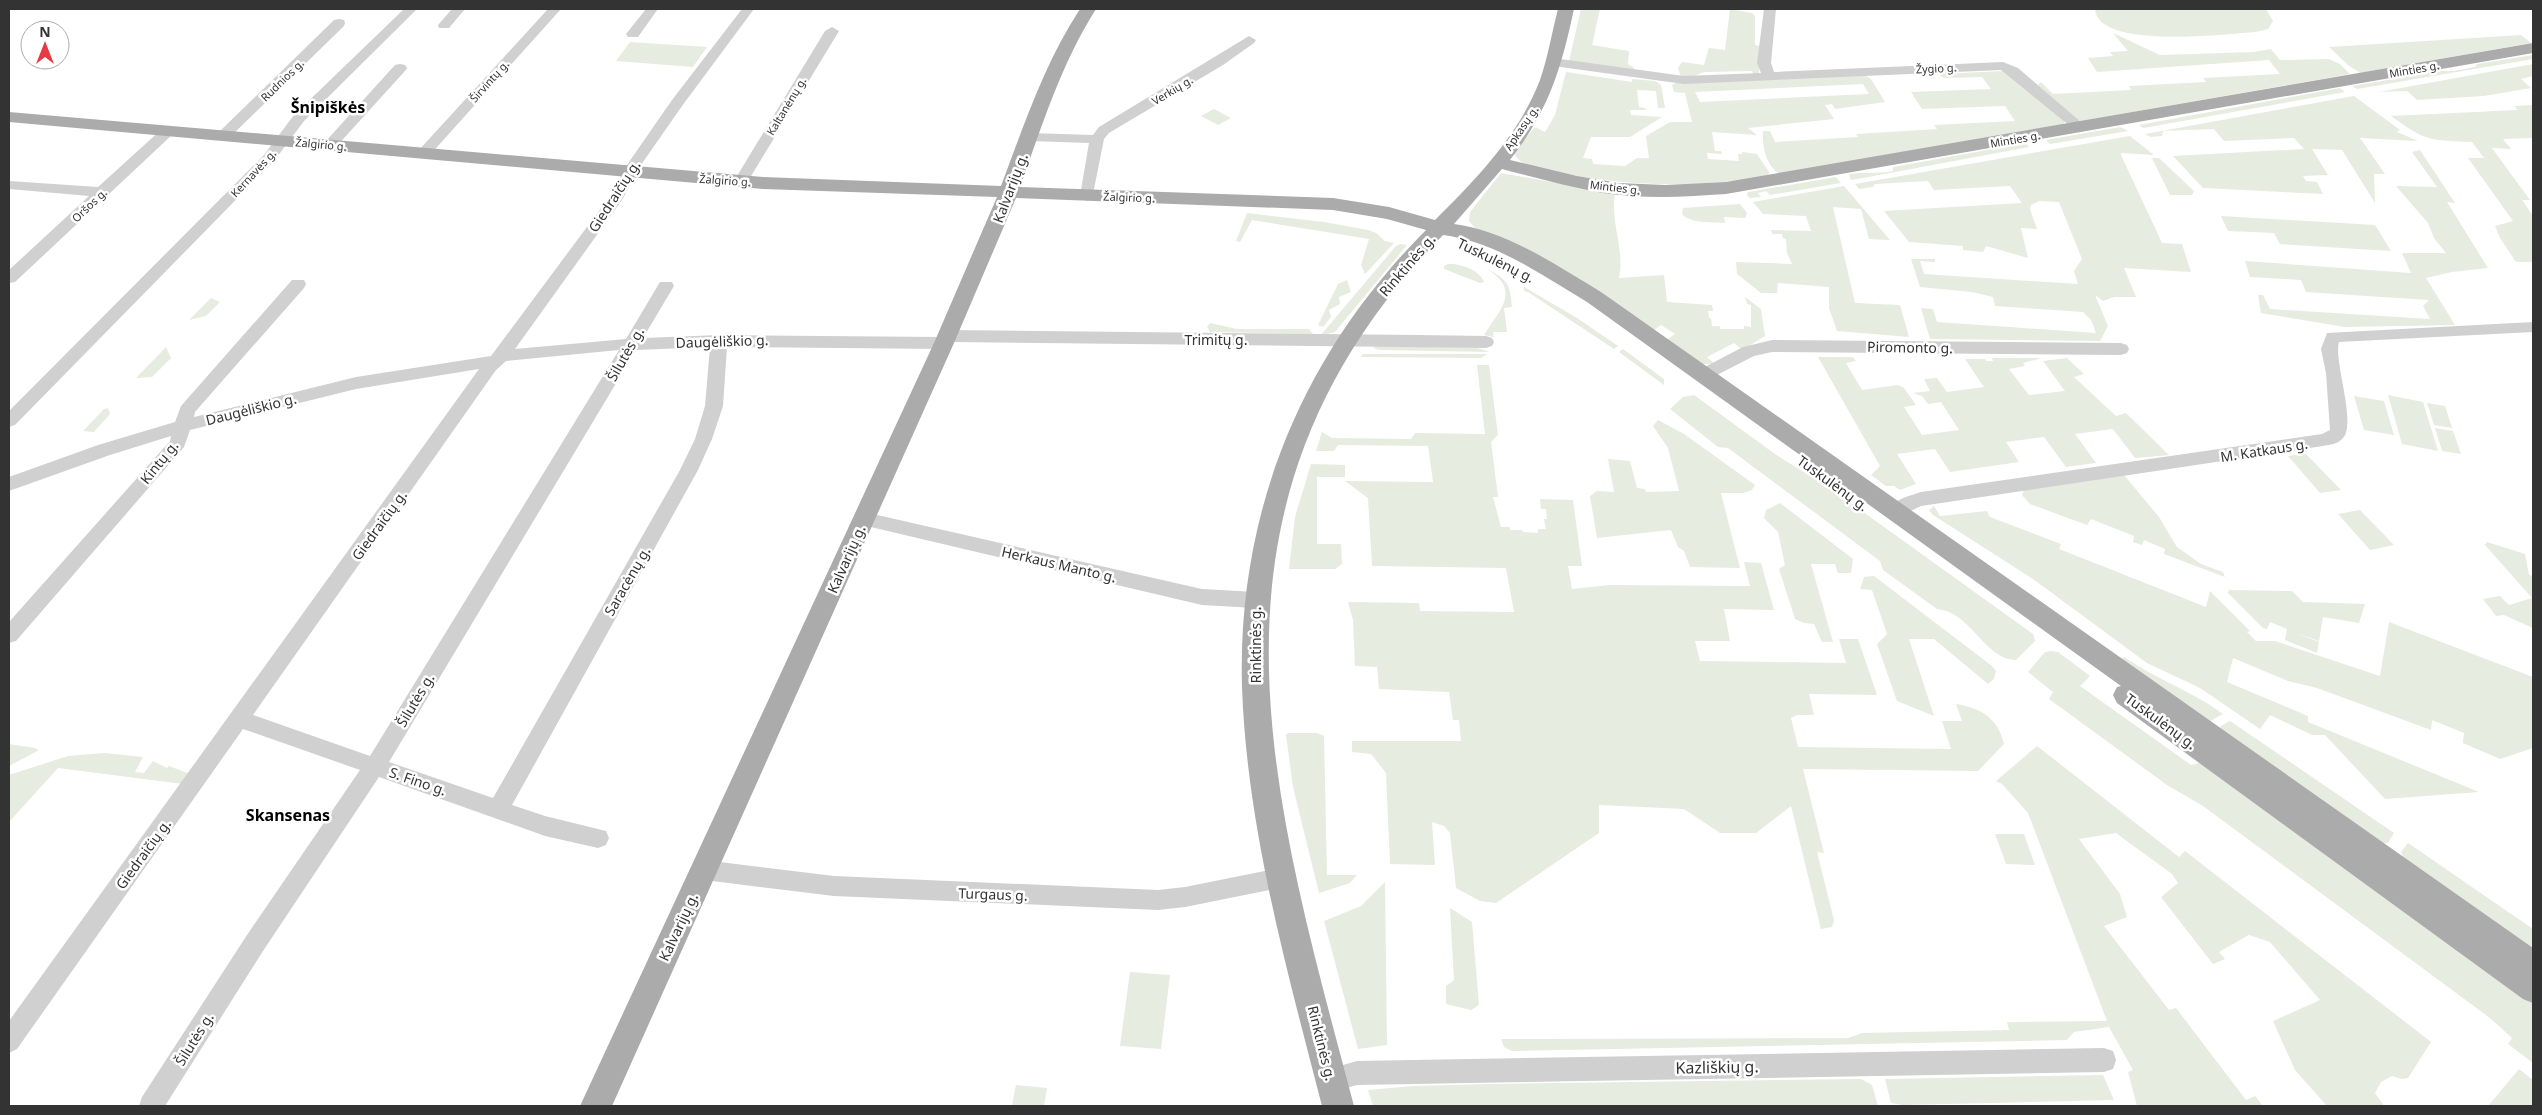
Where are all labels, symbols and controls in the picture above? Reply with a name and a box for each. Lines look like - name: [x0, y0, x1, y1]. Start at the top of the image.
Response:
- north arrow: [20, 20, 70, 70]
- text: N: [39, 22, 51, 41]
- street label: Rudnios g.: [257, 56, 307, 104]
- street label: Širvintų g.: [466, 57, 512, 105]
- street label: Minties g.: [2388, 57, 2440, 81]
- street label: Žygio g.: [1915, 59, 1957, 77]
- street label: Verkių g.: [1149, 72, 1195, 108]
- street label: Kaltanėnų g.: [763, 74, 809, 138]
- district label: Šnipiškės: [291, 96, 365, 118]
- street label: Apkasų g.: [1501, 103, 1541, 153]
- street label: Minties g.: [1989, 127, 2041, 151]
- street label: Žalgirio g.: [295, 134, 347, 154]
- street label: Kernavės g.: [227, 146, 279, 200]
- street label: Kalvarijų g.: [988, 151, 1032, 225]
- street label: Giedraičių g.: [584, 156, 644, 236]
- street label: Žalgirio g.: [699, 171, 751, 189]
- street label: Minties g.: [1589, 176, 1641, 198]
- street label: Oršos g.: [68, 185, 110, 225]
- street label: Žalgirio g.: [1103, 189, 1155, 205]
- street label: Rinktinės g.: [1375, 230, 1439, 300]
- street label: Tuskulėnų g.: [1454, 233, 1538, 287]
- street label: Šilutės g.: [602, 324, 648, 384]
- street label: Daugėliškio g.: [675, 330, 769, 352]
- street label: Trimitų g.: [1185, 330, 1247, 349]
- street label: Piromonto g.: [1867, 337, 1953, 357]
- street label: Daugėliškio g.: [204, 389, 298, 429]
- street label: M. Katkaus g.: [2219, 434, 2309, 466]
- street label: Kintų g.: [136, 436, 182, 488]
- street label: Tuskulėnų g.: [1794, 451, 1872, 515]
- street label: Giedraičių g.: [347, 486, 411, 564]
- street label: Kalvarijų g.: [823, 522, 869, 596]
- street label: Herkaus Manto g.: [1000, 542, 1118, 586]
- street label: Saracėnų g.: [600, 543, 654, 619]
- street label: Rinktinės g.: [1246, 607, 1265, 683]
- street label: Šilutės g.: [392, 670, 438, 730]
- street label: Tuskulėnų g.: [2122, 689, 2200, 753]
- street label: S. Fino g.: [387, 762, 449, 800]
- district label: Skansenas: [246, 804, 330, 826]
- street label: Giedraičių g.: [111, 815, 175, 893]
- street label: Turgaus g.: [958, 883, 1028, 905]
- street label: Kalvarijų g.: [654, 890, 702, 964]
- street label: Rinktinės g.: [1304, 1004, 1340, 1082]
- street label: Šilutės g.: [170, 1009, 218, 1069]
- street label: Kazliškių g.: [1675, 1055, 1759, 1079]

